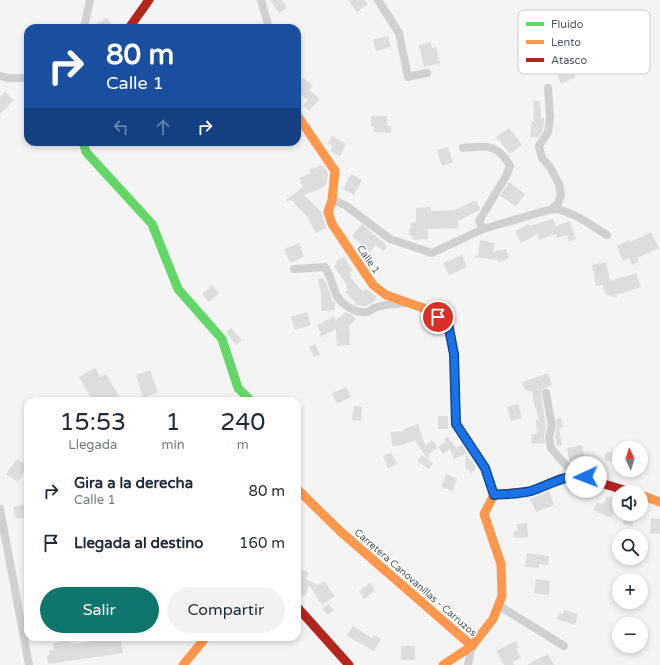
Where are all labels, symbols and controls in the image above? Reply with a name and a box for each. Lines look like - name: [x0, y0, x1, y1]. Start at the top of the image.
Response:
- legend: [518, 10, 650, 74]
- text: Fluido: [551, 18, 584, 31]
- text: Lento: [551, 36, 581, 49]
- text: 80 m: [106, 38, 174, 72]
- icon: right: [40, 40, 92, 92]
- text: Atasco: [551, 54, 587, 67]
- text: Calle 1: [106, 72, 164, 94]
- icon: left: [110, 116, 132, 138]
- icon: ahead: [152, 116, 174, 138]
- icon: right: [194, 116, 216, 138]
- street label: Calle 1: [354, 243, 382, 276]
- pin: [421, 300, 455, 334]
- icon: arrive: [427, 306, 449, 328]
- text: 15:53: [60, 408, 126, 437]
- text: 1: [166, 408, 181, 437]
- text: 240: [220, 408, 265, 437]
- text: Llegada: [68, 437, 117, 453]
- text: min: [162, 437, 185, 453]
- text: m: [237, 437, 249, 453]
- north arrow: [612, 441, 648, 477]
- map controls: [612, 441, 648, 653]
- position arrow: [565, 456, 607, 498]
- text: Gira a la derecha: [74, 474, 193, 492]
- icon: right: [40, 480, 62, 502]
- text: 80 m: [248, 482, 285, 500]
- button: sound: [612, 485, 648, 521]
- text: Calle 1: [74, 492, 116, 508]
- street label: Carretera Canovanillas - Carruzos: [352, 526, 479, 639]
- button: search: [612, 529, 648, 565]
- icon: arrive: [40, 532, 62, 554]
- text: Llegada al destino: [74, 534, 203, 552]
- text: 160 m: [239, 534, 285, 552]
- button: +: [612, 573, 648, 609]
- button: Salir: [40, 587, 159, 633]
- button: Compartir: [167, 587, 285, 633]
- button: −: [612, 617, 648, 653]

